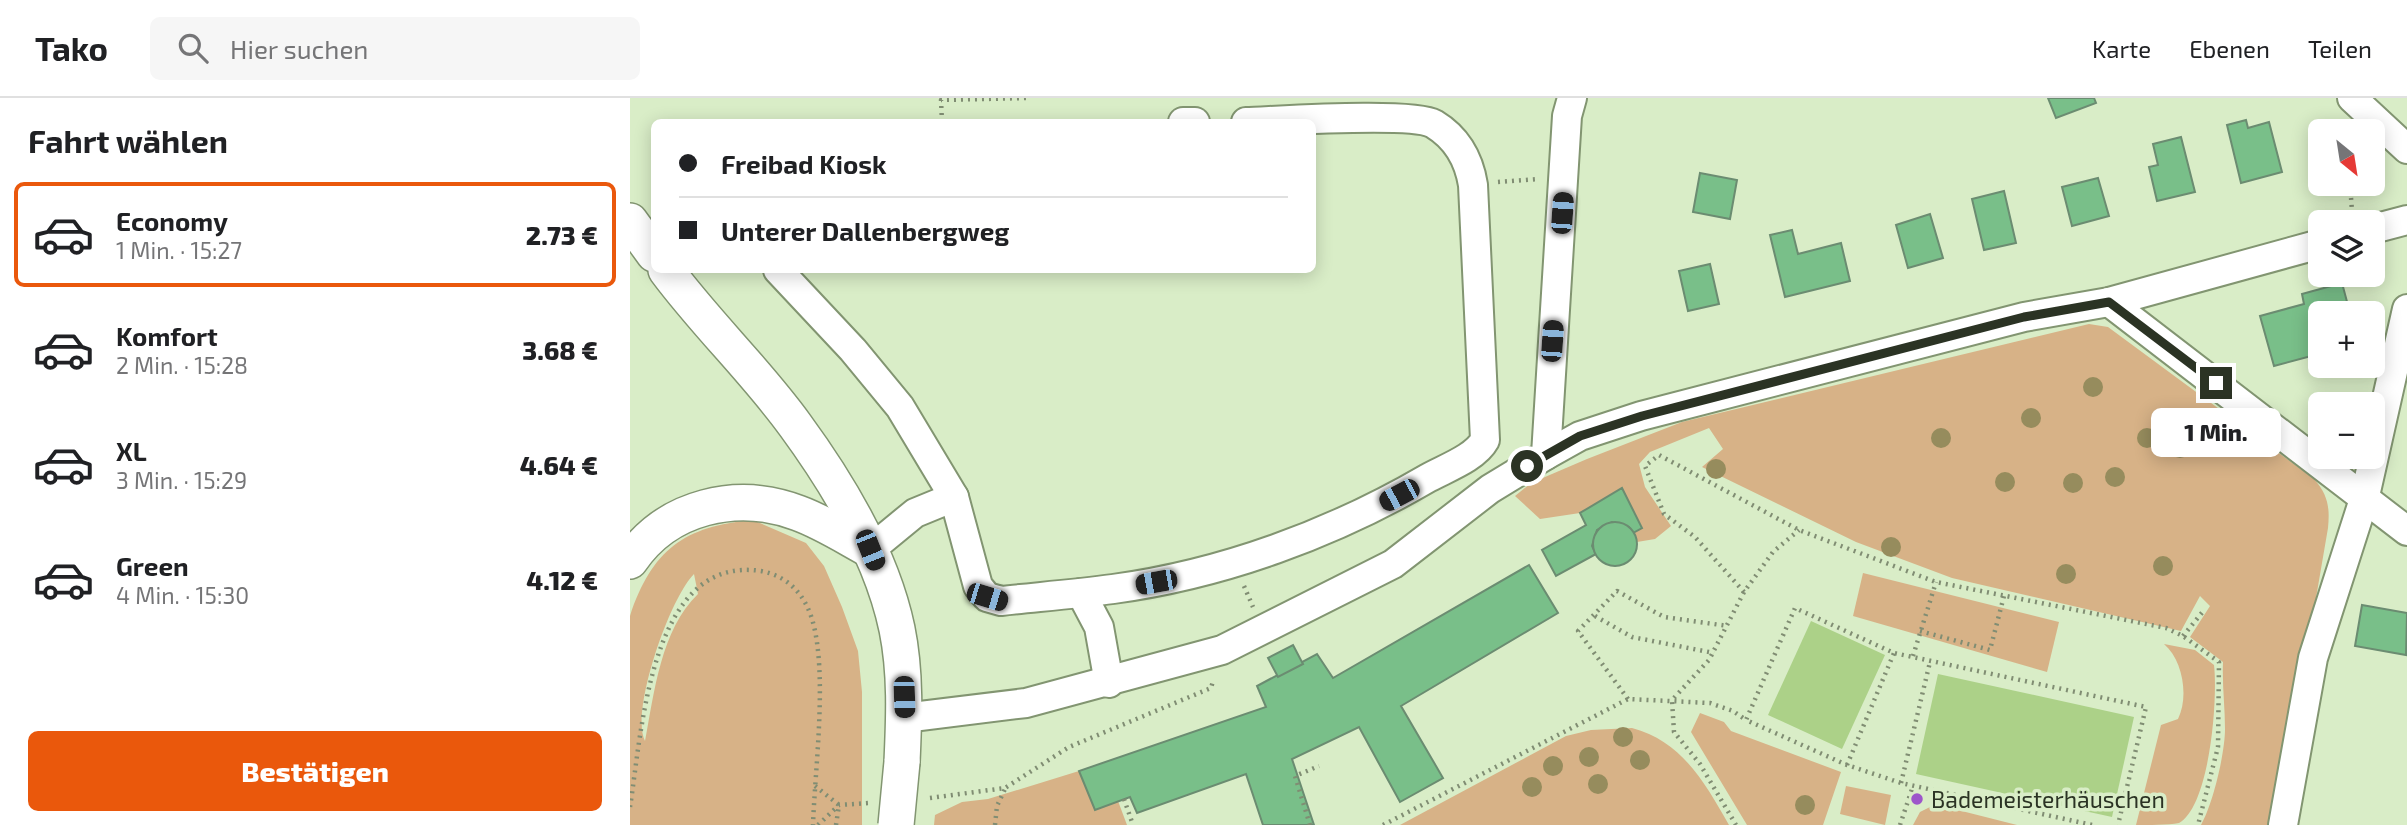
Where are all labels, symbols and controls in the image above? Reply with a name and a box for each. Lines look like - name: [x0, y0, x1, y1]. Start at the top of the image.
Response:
- search box: [150, 17, 640, 80]
- text: Tako: [35, 28, 108, 68]
- icon: search: [174, 29, 212, 67]
- text: Hier suchen: [230, 33, 368, 64]
- text: Karte: [2092, 34, 2151, 63]
- text: Ebenen: [2189, 34, 2270, 63]
- text: Teilen: [2308, 34, 2372, 63]
- north arrow: [2308, 119, 2385, 196]
- map controls: [2308, 119, 2385, 469]
- text: Fahrt wählen: [28, 121, 228, 159]
- text: Freibad Kiosk: [721, 148, 887, 179]
- car: [1551, 191, 1574, 235]
- icon: car: [32, 203, 95, 266]
- text: Economy: [116, 205, 228, 236]
- button: layers: [2308, 210, 2385, 287]
- text: Unterer Dallenbergweg: [721, 215, 1009, 246]
- text: 2.73 €: [526, 219, 598, 250]
- text: 1 Min. · 15:27: [116, 236, 242, 264]
- button: +: [2308, 301, 2385, 378]
- icon: car: [32, 318, 95, 381]
- car: [1541, 319, 1564, 363]
- text: Komfort: [116, 320, 218, 351]
- text: 3.68 €: [522, 334, 598, 365]
- text: 2 Min. · 15:28: [116, 351, 248, 379]
- route end: [2200, 367, 2232, 399]
- button: −: [2308, 392, 2385, 469]
- callout: 1 Min.: [2151, 408, 2281, 456]
- text: 1 Min.: [2184, 418, 2248, 446]
- icon: car: [32, 433, 95, 496]
- text: XL: [116, 435, 147, 466]
- text: 4.64 €: [520, 449, 598, 480]
- route start: [1511, 450, 1543, 482]
- text: 3 Min. · 15:29: [116, 466, 247, 494]
- car: [1376, 476, 1423, 514]
- car: [853, 527, 888, 573]
- icon: car: [32, 548, 95, 611]
- text: Green: [116, 550, 189, 581]
- text: 4.12 €: [526, 564, 598, 595]
- car: [1134, 568, 1179, 596]
- text: 4 Min. · 15:30: [116, 581, 249, 609]
- car: [964, 581, 1011, 613]
- car: [893, 676, 916, 718]
- button: Bestätigen: [28, 731, 602, 811]
- place label: Bademeisterhäuschen: [1931, 785, 2165, 813]
- marker: Bademeisterhäuschen: [1909, 791, 1925, 807]

